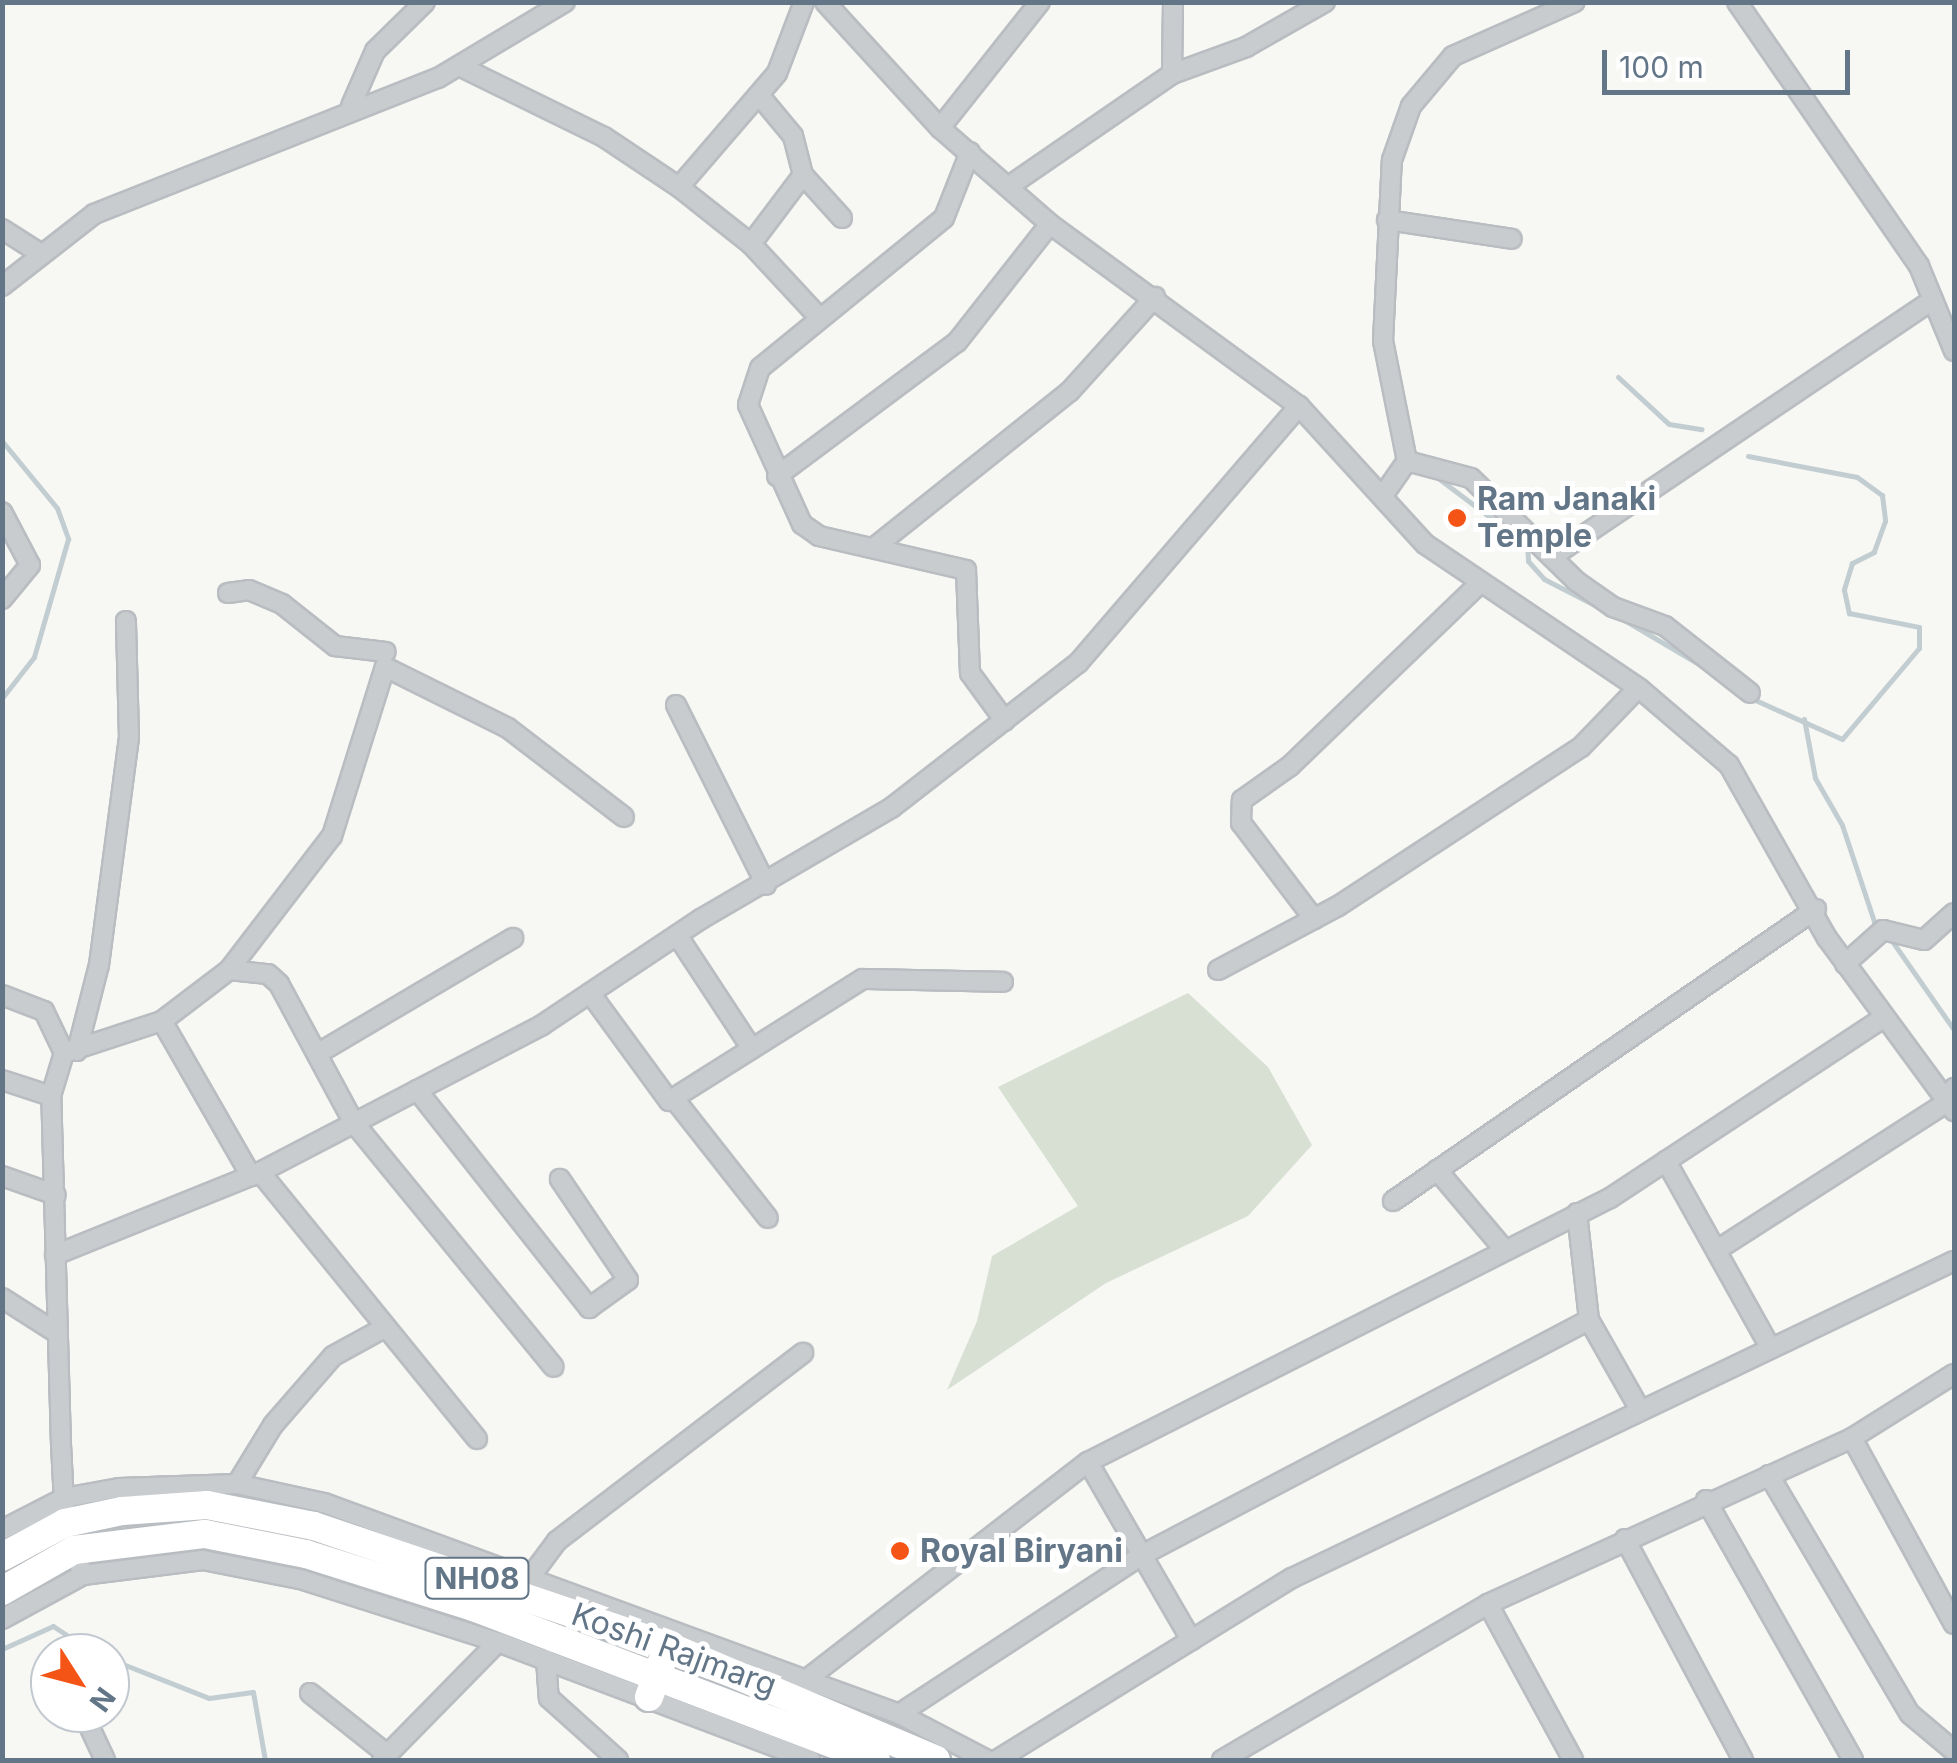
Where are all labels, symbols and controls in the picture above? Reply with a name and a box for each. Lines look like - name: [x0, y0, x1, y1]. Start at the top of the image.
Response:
- scale bar: [1607, 30, 1854, 92]
- text: 100 m: [1619, 49, 1704, 85]
- place label: Ram Janaki Temple: [1477, 481, 1656, 556]
- marker: Ram Janaki Temple: [1446, 507, 1468, 529]
- place label: Royal Biryani: [920, 1532, 1123, 1570]
- marker: Royal Biryani: [889, 1540, 911, 1562]
- road number: NH08: [422, 1553, 532, 1603]
- street label: Koshi Rajmarg: [566, 1595, 782, 1705]
- north arrow: [30, 1633, 130, 1733]
- text: N: [83, 1681, 123, 1718]

